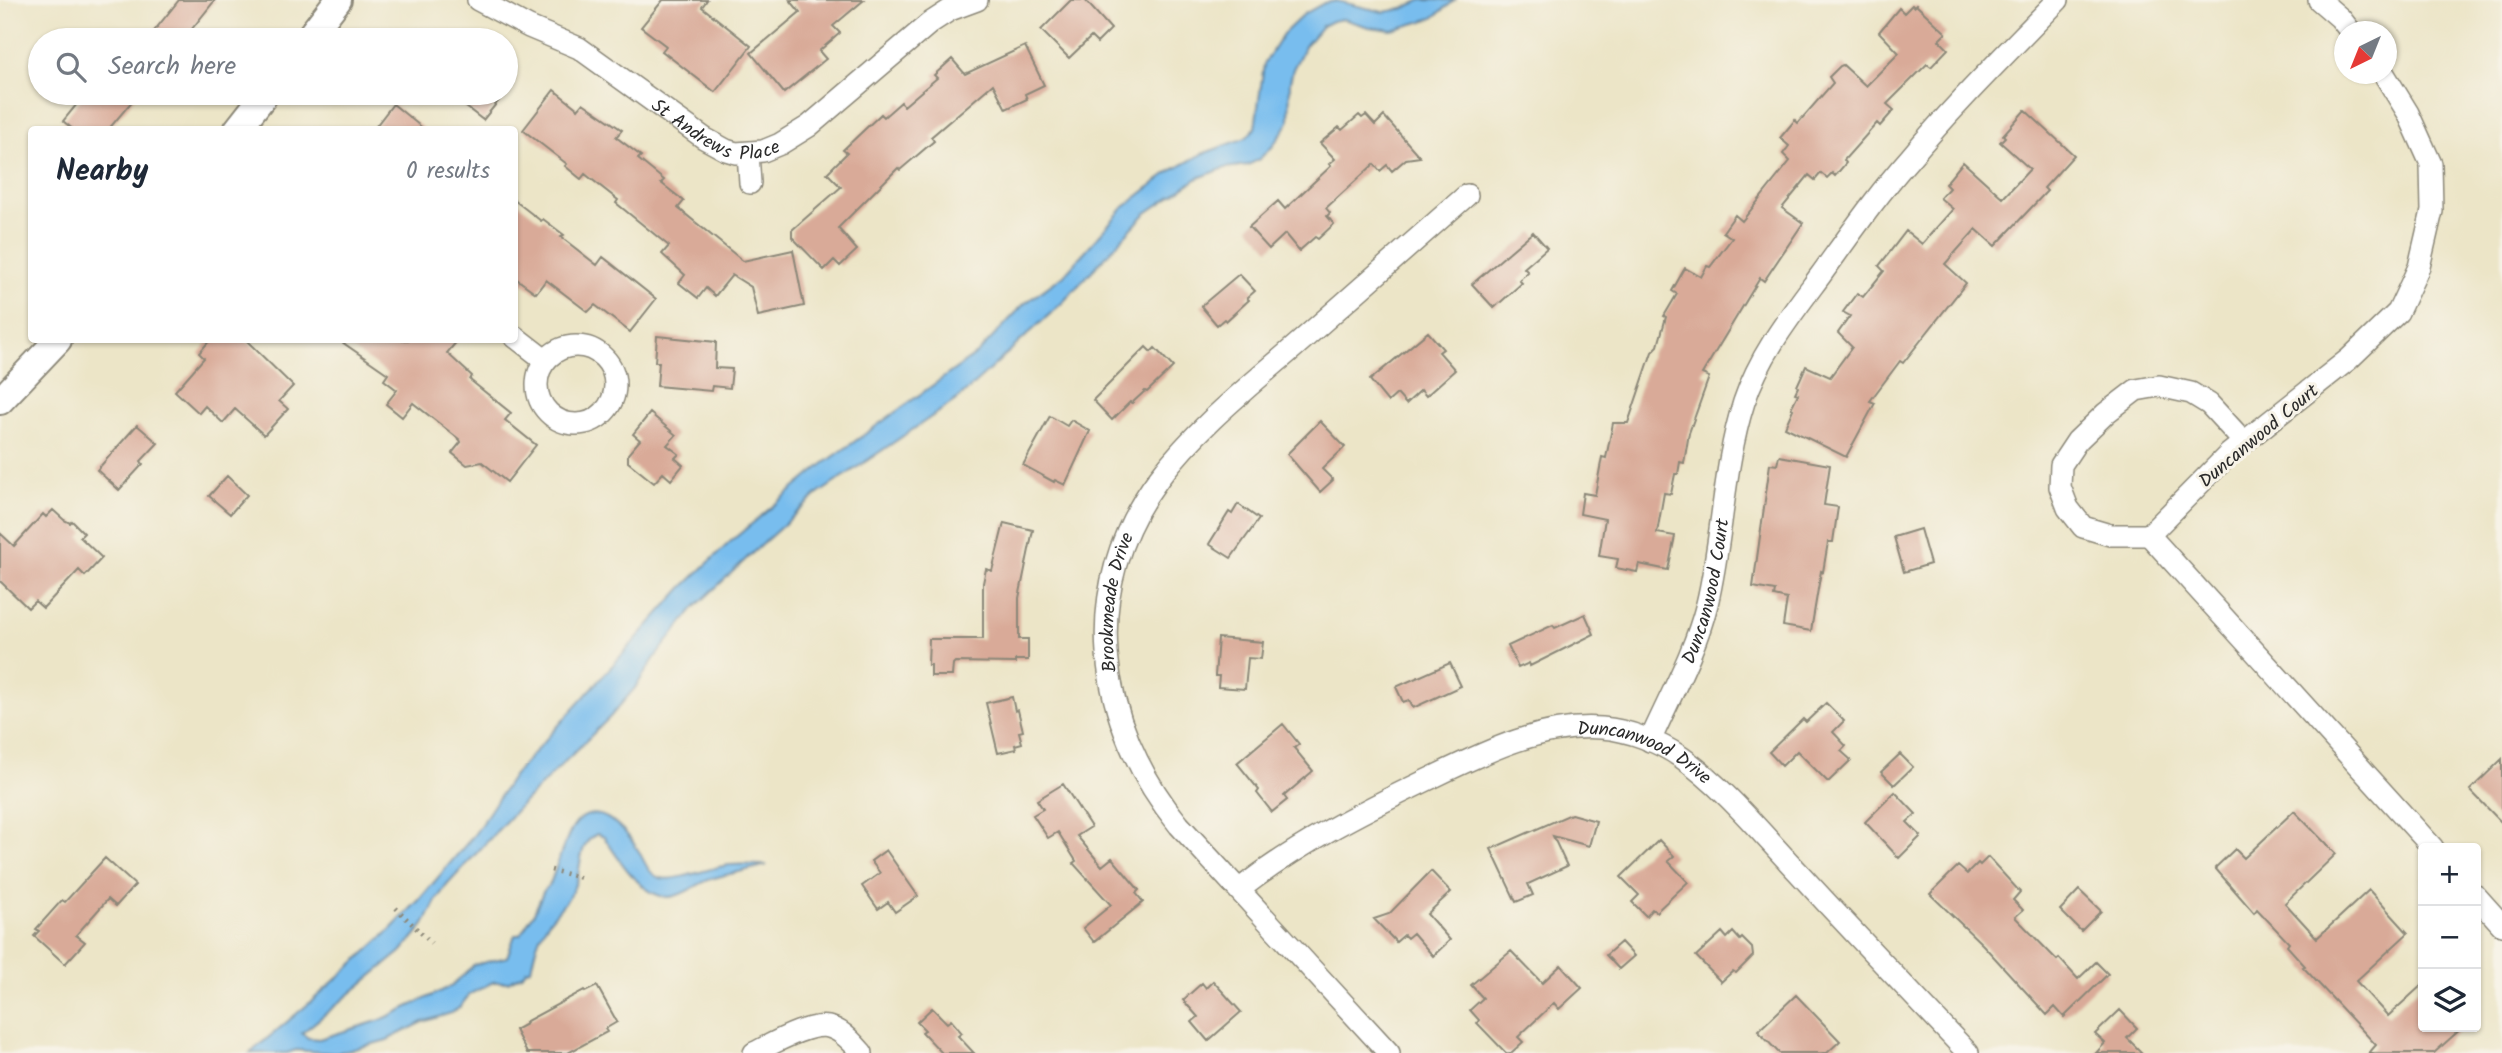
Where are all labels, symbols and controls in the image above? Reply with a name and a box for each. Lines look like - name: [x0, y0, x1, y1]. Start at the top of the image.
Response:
- north arrow: [2334, 21, 2397, 84]
- search box: [28, 28, 518, 105]
- text: Search here: [108, 46, 236, 88]
- icon: search: [52, 48, 90, 86]
- street label: St Andrews Place: [644, 92, 785, 170]
- text: Nearby: [56, 148, 148, 196]
- text: 0 results: [406, 154, 490, 190]
- street label: Duncanwood Court: [2193, 377, 2326, 496]
- street label: Duncanwood Court: [1674, 516, 1738, 669]
- street label: Brookmeade Drive: [1093, 528, 1143, 674]
- street label: Duncanwood Drive: [1577, 714, 1718, 793]
- map controls: [2418, 843, 2481, 1032]
- button: +: [2418, 843, 2481, 906]
- button: −: [2418, 906, 2481, 969]
- button: layers: [2418, 969, 2481, 1032]

